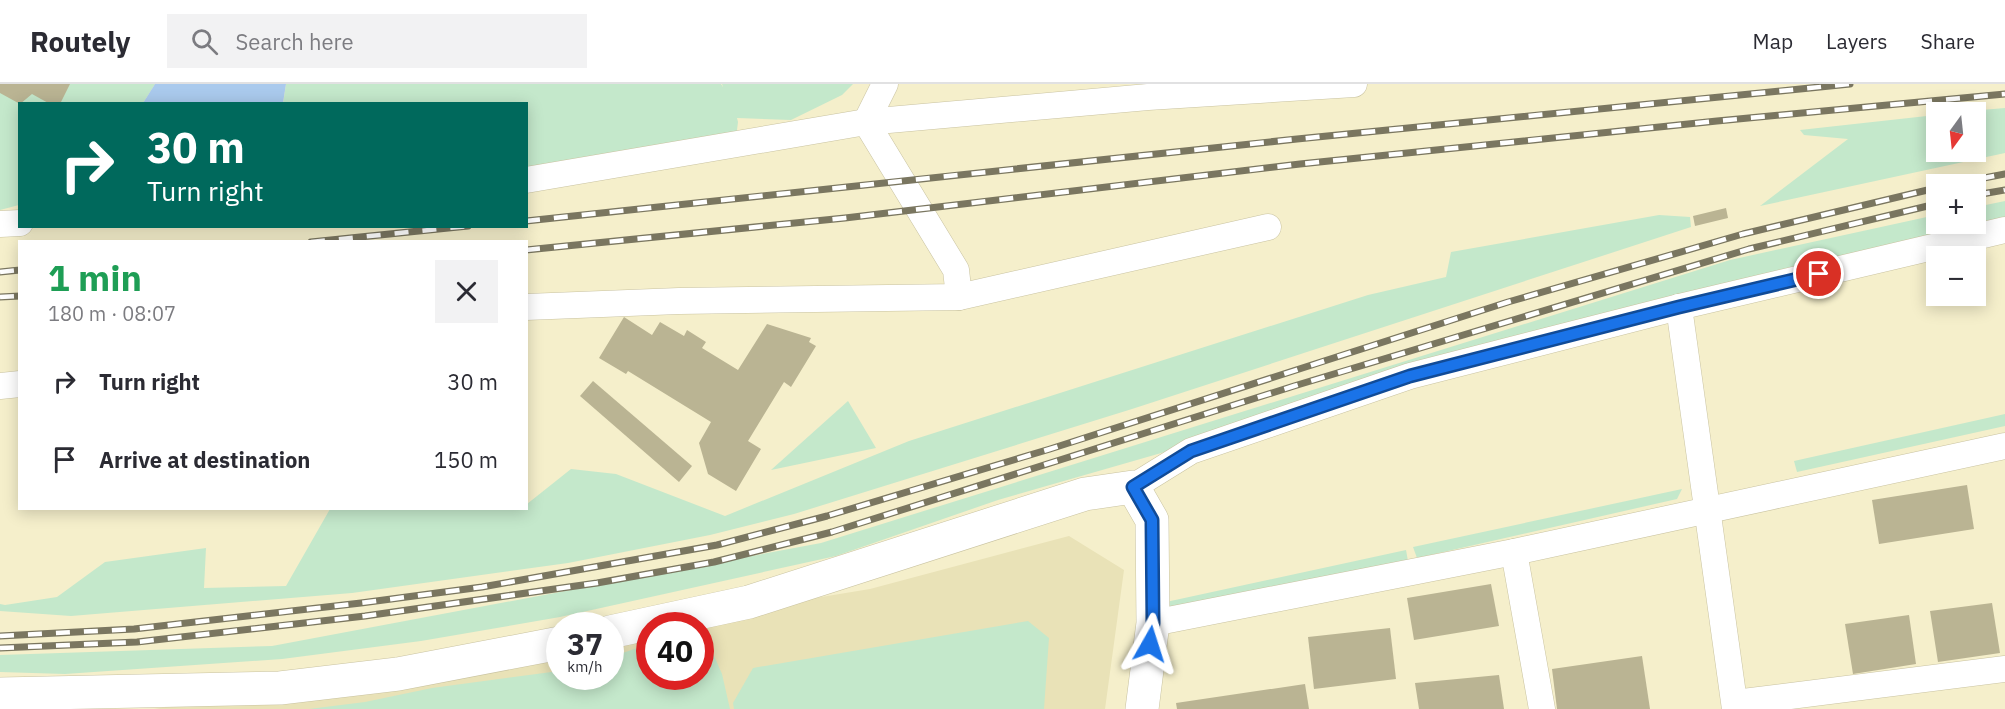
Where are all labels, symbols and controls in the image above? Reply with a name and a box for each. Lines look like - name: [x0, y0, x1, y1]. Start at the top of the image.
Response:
- search box: [167, 14, 587, 68]
- text: Routely: [30, 23, 131, 60]
- icon: search: [188, 25, 221, 58]
- text: Search here: [236, 27, 354, 56]
- text: Map: [1753, 27, 1793, 55]
- text: Layers: [1826, 27, 1888, 55]
- text: Share: [1921, 27, 1975, 55]
- north arrow: [1926, 102, 1986, 162]
- map controls: [1926, 102, 1986, 306]
- text: 30 m: [147, 120, 245, 175]
- icon: right: [48, 126, 126, 204]
- text: Turn right: [147, 173, 264, 208]
- button: +: [1926, 174, 1986, 234]
- button: −: [1926, 246, 1986, 306]
- pin: [1793, 248, 1844, 299]
- text: 1 min: [48, 254, 142, 301]
- icon: arrive: [1802, 257, 1835, 290]
- button: close: [435, 260, 498, 323]
- text: 180 m · 08:07: [48, 300, 176, 327]
- icon: right: [48, 365, 81, 398]
- text: Turn right: [99, 367, 200, 396]
- text: 30 m: [447, 367, 498, 396]
- icon: arrive: [48, 443, 81, 476]
- text: Arrive at destination: [99, 445, 310, 474]
- text: 150 m: [434, 445, 498, 474]
- speed limit sign: 40: [636, 612, 714, 690]
- position arrow: [1118, 612, 1182, 676]
- text: 37: [567, 624, 603, 663]
- text: km/h: [567, 657, 603, 676]

